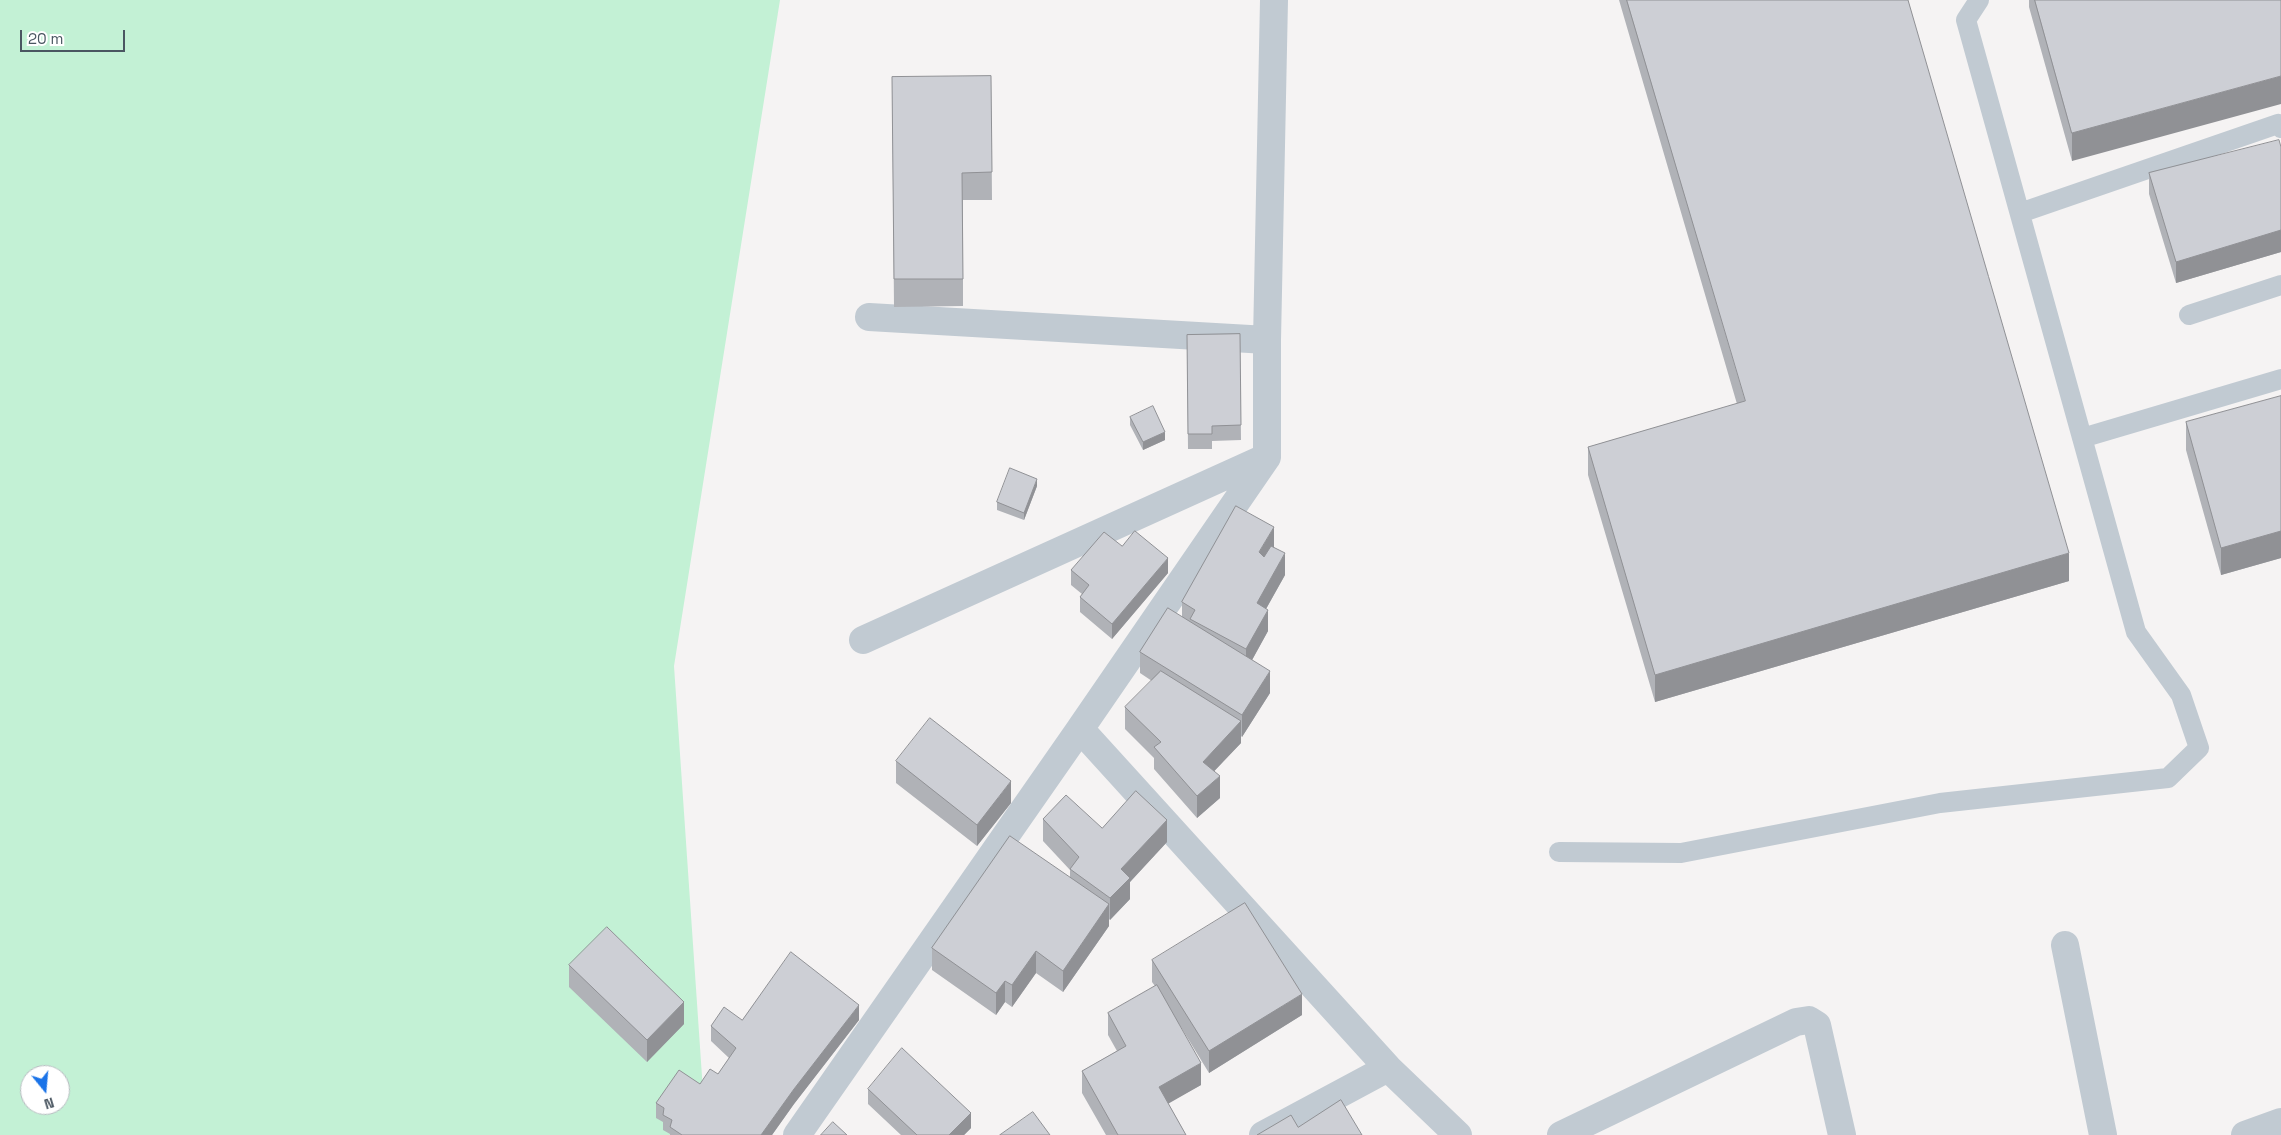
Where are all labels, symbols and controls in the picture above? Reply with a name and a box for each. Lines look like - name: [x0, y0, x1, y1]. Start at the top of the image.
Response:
- scale bar: [22, 20, 128, 52]
- text: 20 m: [28, 29, 63, 48]
- north arrow: [20, 1065, 70, 1115]
- text: N: [42, 1093, 56, 1113]

